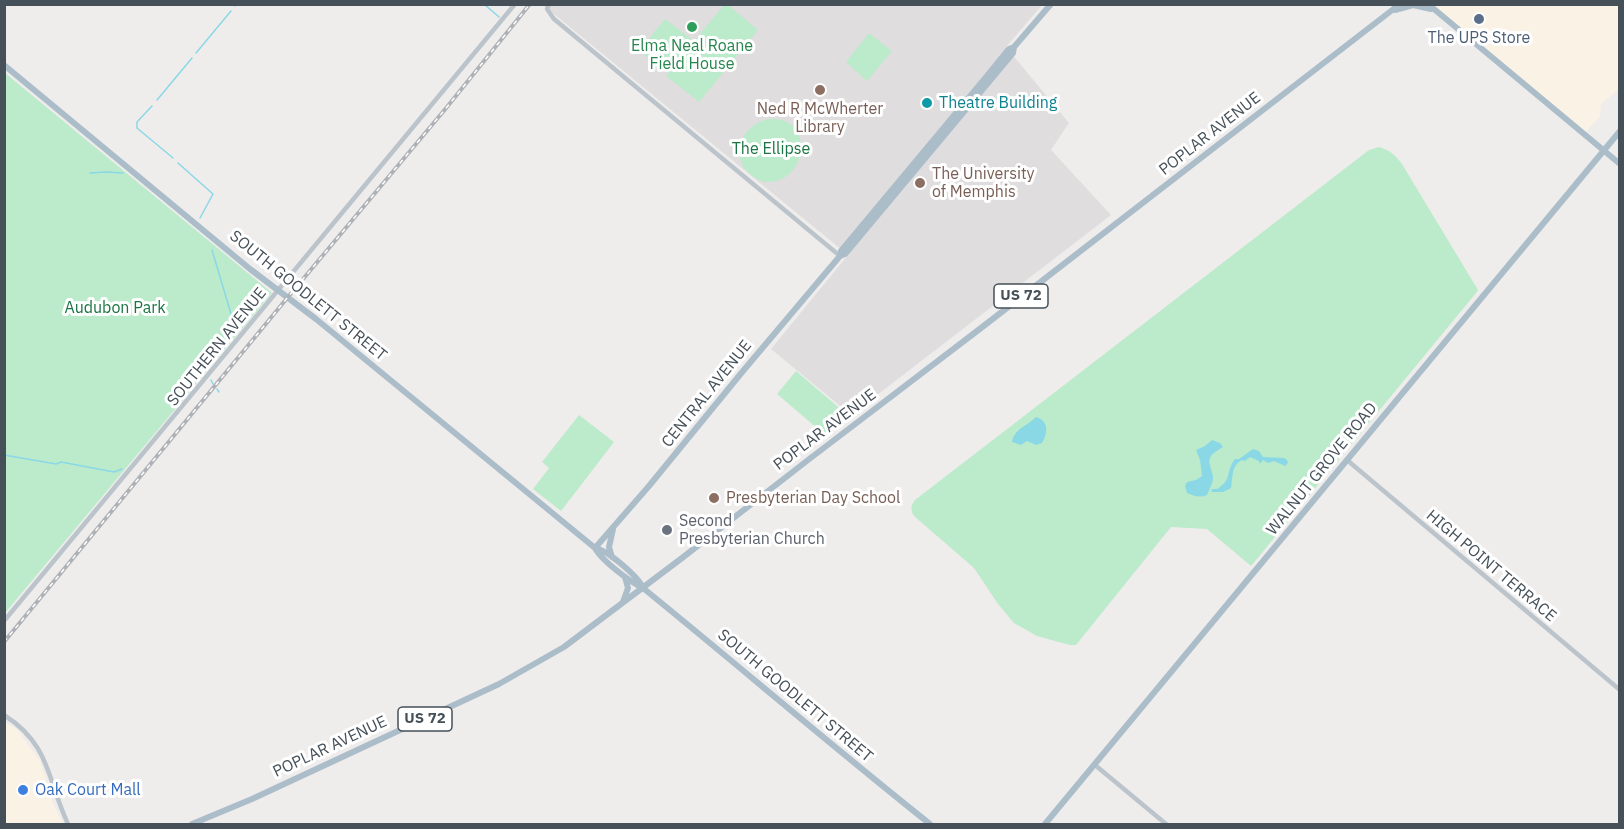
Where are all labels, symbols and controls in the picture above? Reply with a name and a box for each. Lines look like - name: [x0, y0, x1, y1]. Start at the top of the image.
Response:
- marker: The UPS Store: [1472, 12, 1486, 26]
- marker: Elma Neal Roane Field House: [685, 20, 699, 34]
- place label: The UPS Store: [1428, 28, 1530, 48]
- place label: Elma Neal Roane Field House: [631, 36, 753, 74]
- marker: Ned R McWherter Library: [813, 83, 827, 97]
- street label: POPLAR AVENUE: [1155, 88, 1265, 180]
- place label: Theatre Building: [939, 93, 1057, 113]
- marker: Theatre Building: [920, 96, 934, 110]
- place label: Ned R McWherter Library: [757, 99, 883, 137]
- park label: The Ellipse: [732, 139, 810, 159]
- place label: The University of Memphis: [932, 164, 1035, 202]
- marker: The University of Memphis: [913, 176, 927, 190]
- street label: SOUTH GOODLETT STREET: [226, 227, 390, 365]
- street label: SOUTHERN AVENUE: [163, 284, 271, 410]
- road number: US 72: [994, 284, 1048, 308]
- park label: Audubon Park: [64, 298, 166, 318]
- street label: CENTRAL AVENUE: [658, 337, 756, 451]
- street label: POPLAR AVENUE: [770, 385, 880, 475]
- street label: WALNUT GROVE ROAD: [1263, 399, 1381, 539]
- place label: Presbyterian Day School: [726, 488, 900, 508]
- marker: Presbyterian Day School: [707, 491, 721, 505]
- street label: HIGH POINT TERRACE: [1422, 506, 1560, 626]
- place label: Second Presbyterian Church: [679, 511, 825, 549]
- marker: Second Presbyterian Church: [660, 523, 674, 537]
- street label: SOUTH GOODLETT STREET: [714, 626, 876, 766]
- road number: US 72: [398, 707, 452, 731]
- street label: POPLAR AVENUE: [270, 712, 390, 782]
- place label: Oak Court Mall: [35, 780, 141, 800]
- marker: Oak Court Mall: [16, 783, 30, 797]

